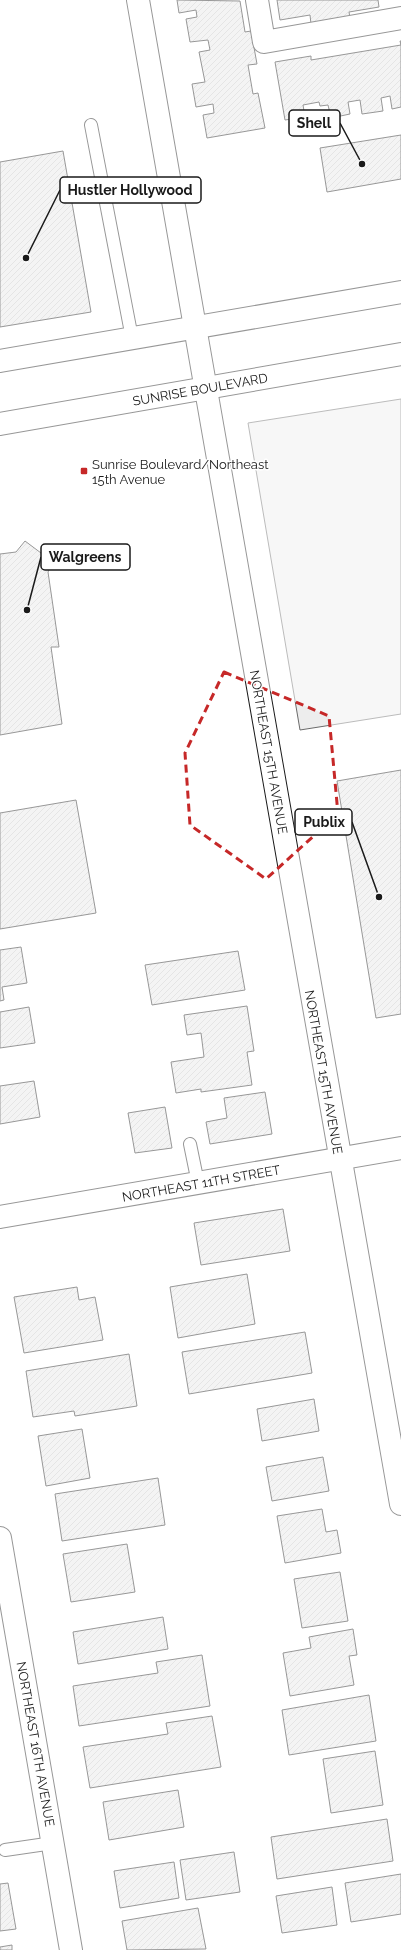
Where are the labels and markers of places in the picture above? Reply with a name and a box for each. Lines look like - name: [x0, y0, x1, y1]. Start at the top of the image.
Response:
- callout: Shell: [289, 110, 340, 136]
- callout: Hustler Hollywood: [60, 177, 201, 203]
- place label: Sunrise Boulevard/Northeast 15th Avenue: [92, 457, 269, 487]
- marker: Sunrise Boulevard/Northeast 15th Avenue: [79, 466, 89, 476]
- callout: Walgreens: [41, 544, 130, 570]
- callout: Publix: [295, 809, 352, 835]

